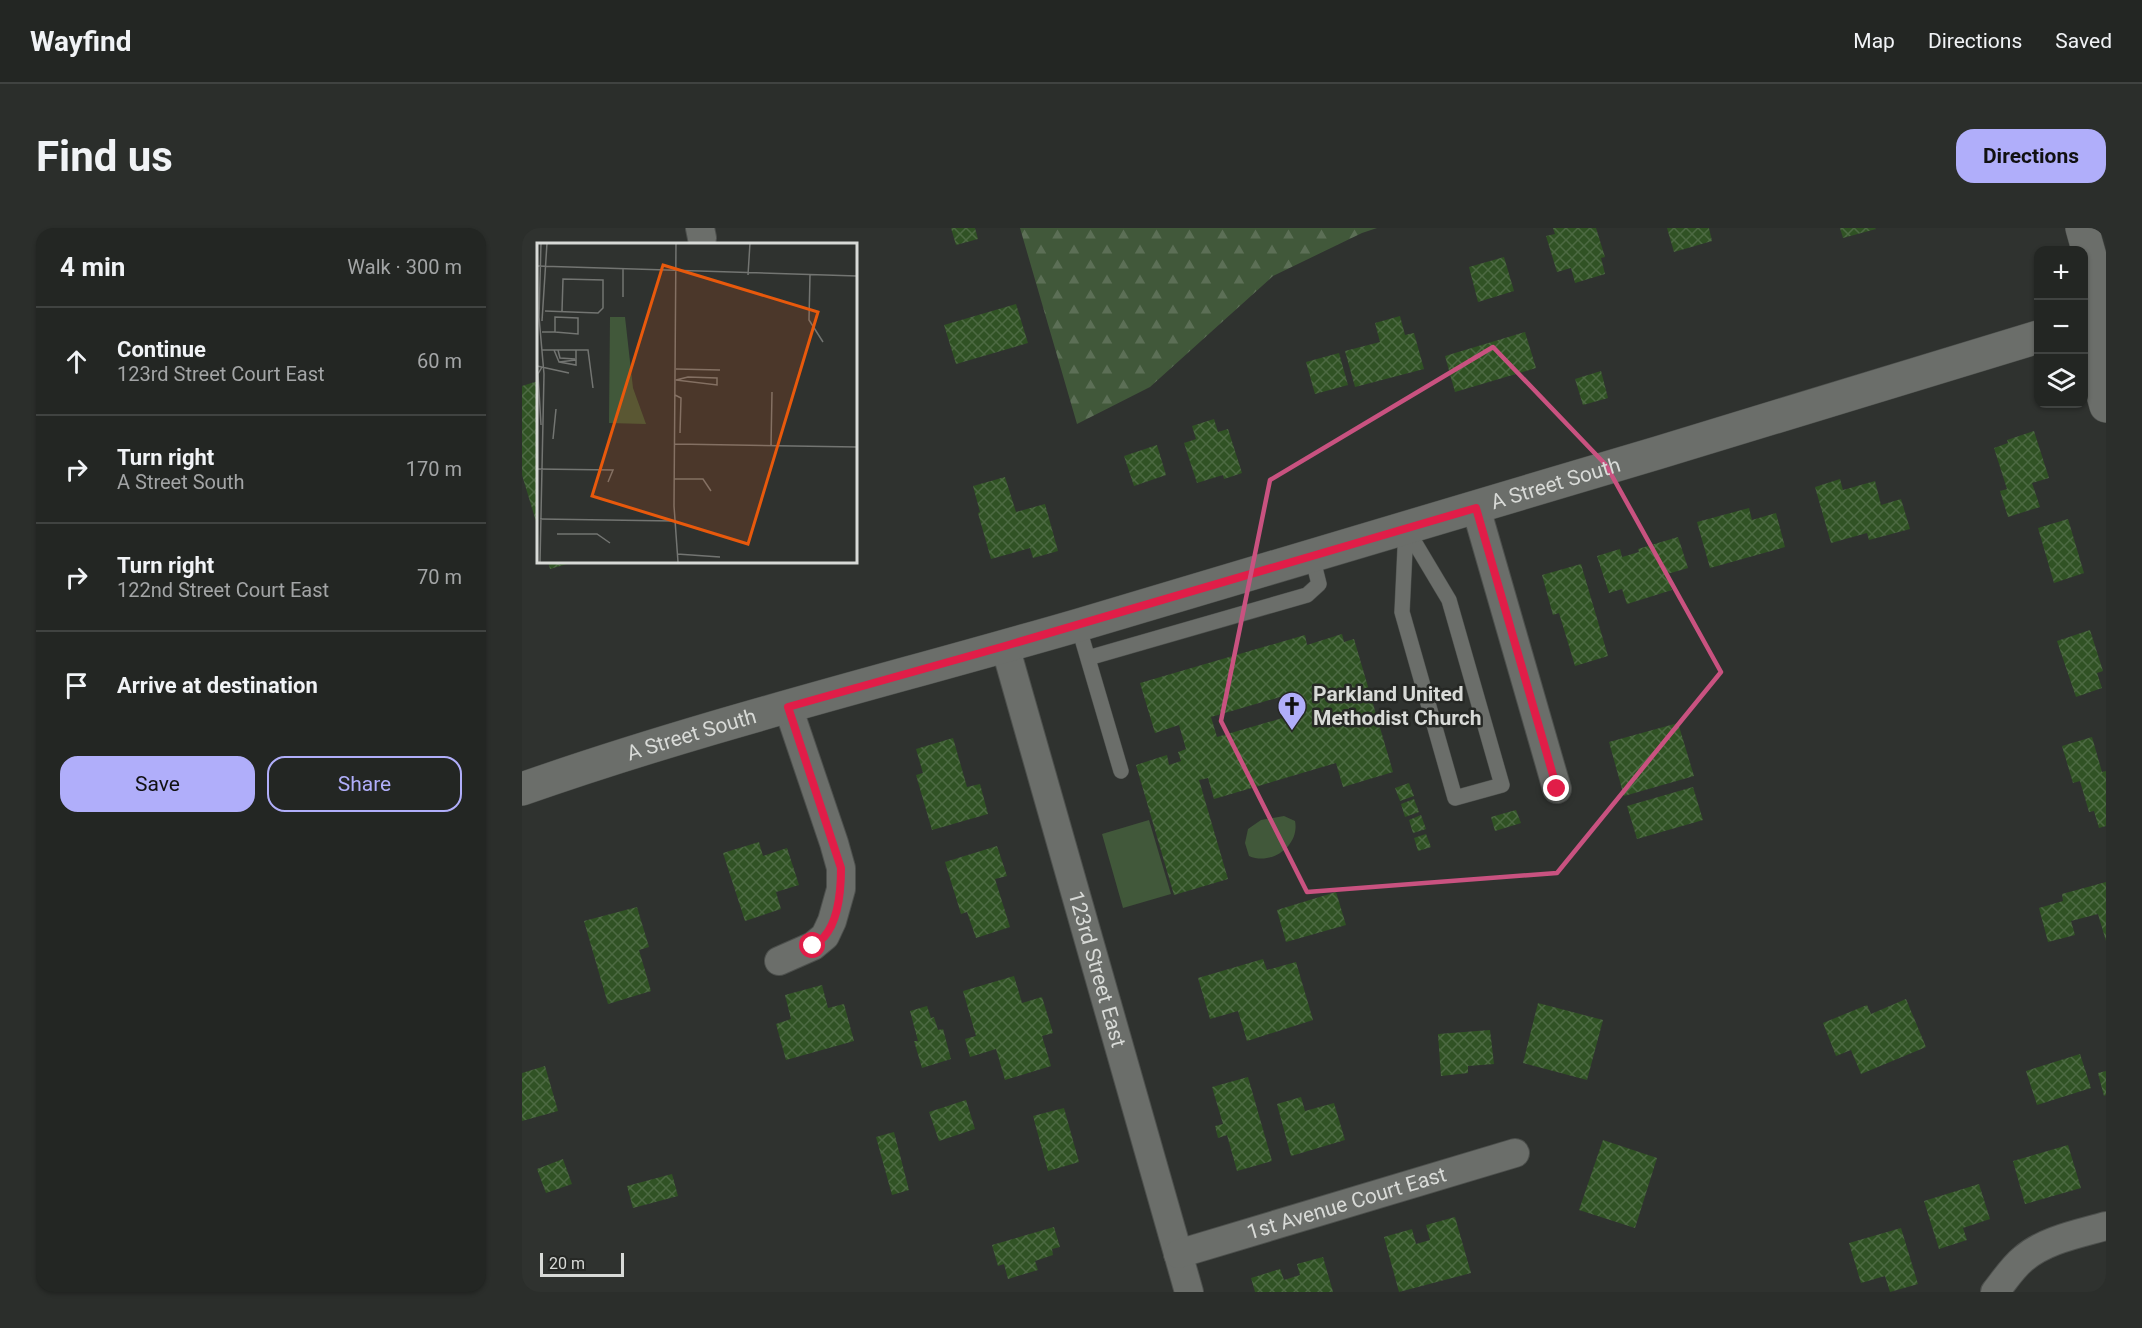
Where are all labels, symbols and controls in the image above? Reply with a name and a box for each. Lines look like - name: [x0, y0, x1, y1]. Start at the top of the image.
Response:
- text: Wayfind: [30, 25, 131, 58]
- text: Map: [1853, 29, 1895, 53]
- text: Directions: [1928, 29, 2022, 53]
- text: Saved: [2055, 29, 2112, 53]
- button: Directions: [1956, 129, 2106, 183]
- text: Find us: [36, 132, 173, 181]
- inset map: [537, 243, 856, 562]
- map controls: [2034, 246, 2088, 408]
- button: +: [2034, 246, 2088, 300]
- text: 4 min: [60, 252, 125, 282]
- text: Walk · 300 m: [347, 255, 462, 279]
- button: −: [2034, 300, 2088, 354]
- text: Continue: [117, 337, 206, 362]
- icon: ahead: [60, 345, 93, 378]
- text: 60 m: [417, 349, 462, 373]
- button: layers: [2034, 354, 2088, 408]
- text: 123rd Street Court East: [117, 362, 325, 386]
- text: Turn right: [117, 445, 214, 470]
- icon: right: [60, 453, 93, 486]
- street label: A Street South: [1488, 453, 1623, 514]
- text: 170 m: [406, 457, 462, 481]
- text: A Street South: [117, 470, 245, 494]
- text: Turn right: [117, 553, 214, 578]
- icon: right: [60, 561, 93, 594]
- text: 70 m: [417, 565, 462, 589]
- text: 122nd Street Court East: [117, 578, 329, 602]
- icon: arrive: [60, 669, 93, 702]
- text: Arrive at destination: [117, 673, 318, 698]
- place label: Parkland United Methodist Church: [1313, 682, 1481, 730]
- church icon: Parkland United Methodist Church: [1276, 690, 1308, 732]
- street label: A Street South: [624, 704, 759, 765]
- button: Save: [60, 756, 255, 812]
- button: Share: [267, 756, 462, 812]
- route end: [1543, 775, 1569, 801]
- street label: 123rd Street East: [1063, 888, 1131, 1050]
- route start: [799, 932, 825, 958]
- street label: 1st Avenue Court East: [1244, 1162, 1449, 1245]
- scale bar: [540, 1250, 624, 1278]
- text: 20 m: [549, 1254, 585, 1273]

